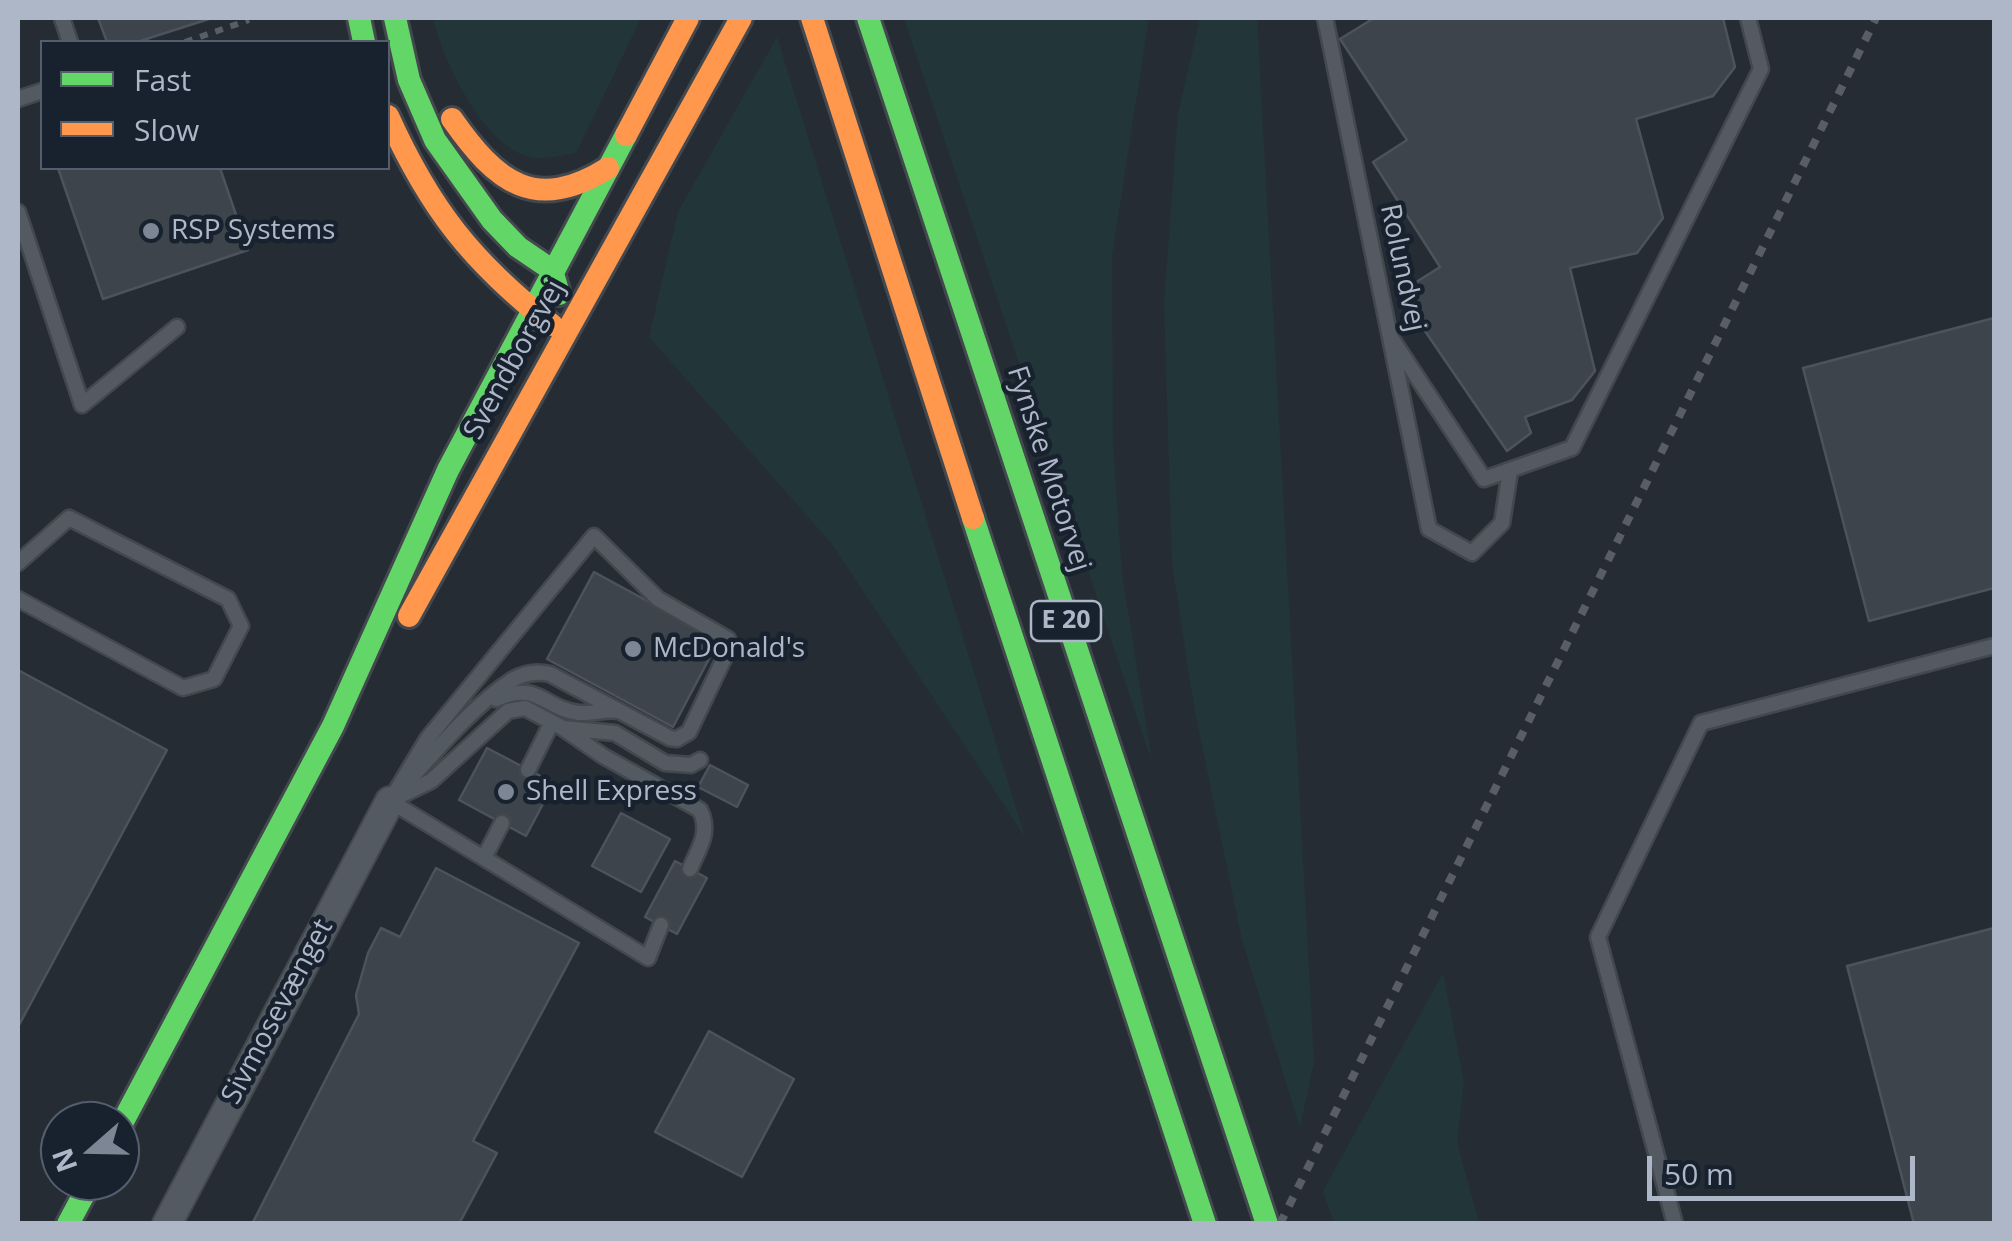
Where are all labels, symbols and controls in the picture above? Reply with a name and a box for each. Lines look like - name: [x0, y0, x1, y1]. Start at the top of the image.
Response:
- legend: [40, 40, 390, 170]
- text: Fast: [134, 59, 191, 100]
- text: Slow: [134, 109, 199, 150]
- street label: Rolundvej: [1372, 201, 1432, 335]
- place label: RSP Systems: [171, 214, 335, 248]
- marker: RSP Systems: [140, 220, 162, 242]
- street label: Svendborgvej: [457, 275, 573, 445]
- street label: Fynske Motorvej: [999, 362, 1097, 576]
- road number: E 20: [1031, 601, 1101, 641]
- place label: McDonald's: [653, 632, 805, 666]
- marker: McDonald's: [622, 638, 644, 660]
- place label: Shell Express: [526, 775, 697, 809]
- marker: Shell Express: [495, 781, 517, 803]
- street label: Sivmosevænget: [215, 914, 341, 1110]
- north arrow: [40, 1101, 140, 1201]
- scale bar: [1652, 1136, 1920, 1198]
- text: N: [42, 1143, 85, 1178]
- text: 50 m: [1664, 1153, 1734, 1194]

